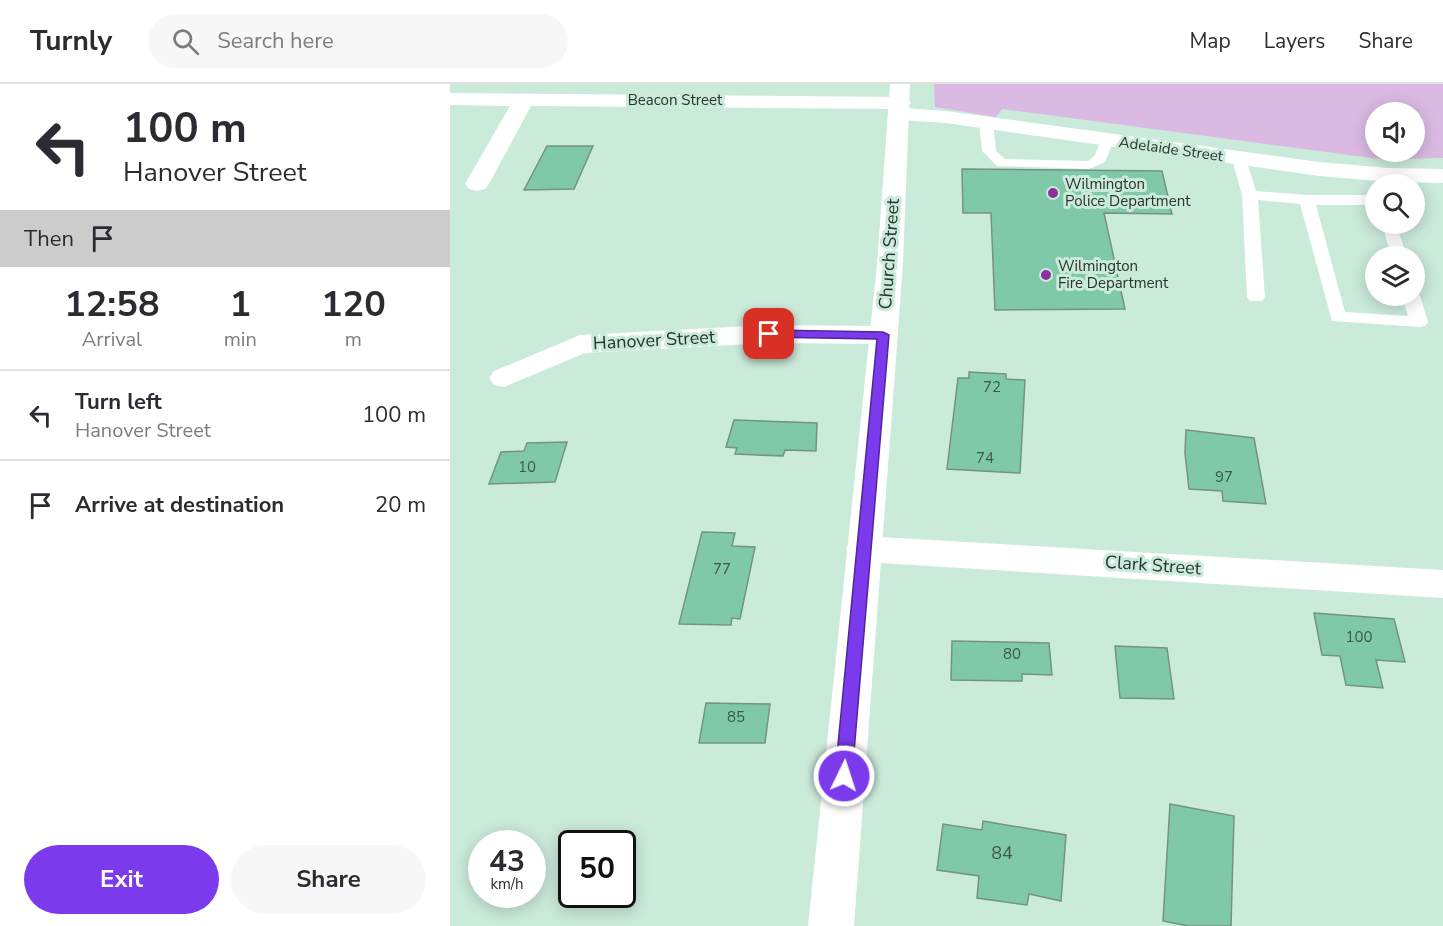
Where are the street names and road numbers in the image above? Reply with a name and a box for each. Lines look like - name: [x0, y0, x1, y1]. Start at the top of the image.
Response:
- street label: Beacon Street: [628, 90, 723, 110]
- street label: Adelaide Street: [1118, 132, 1225, 166]
- street label: Church Street: [873, 197, 905, 310]
- street label: Hanover Street: [592, 325, 716, 355]
- street label: Clark Street: [1104, 550, 1202, 580]

